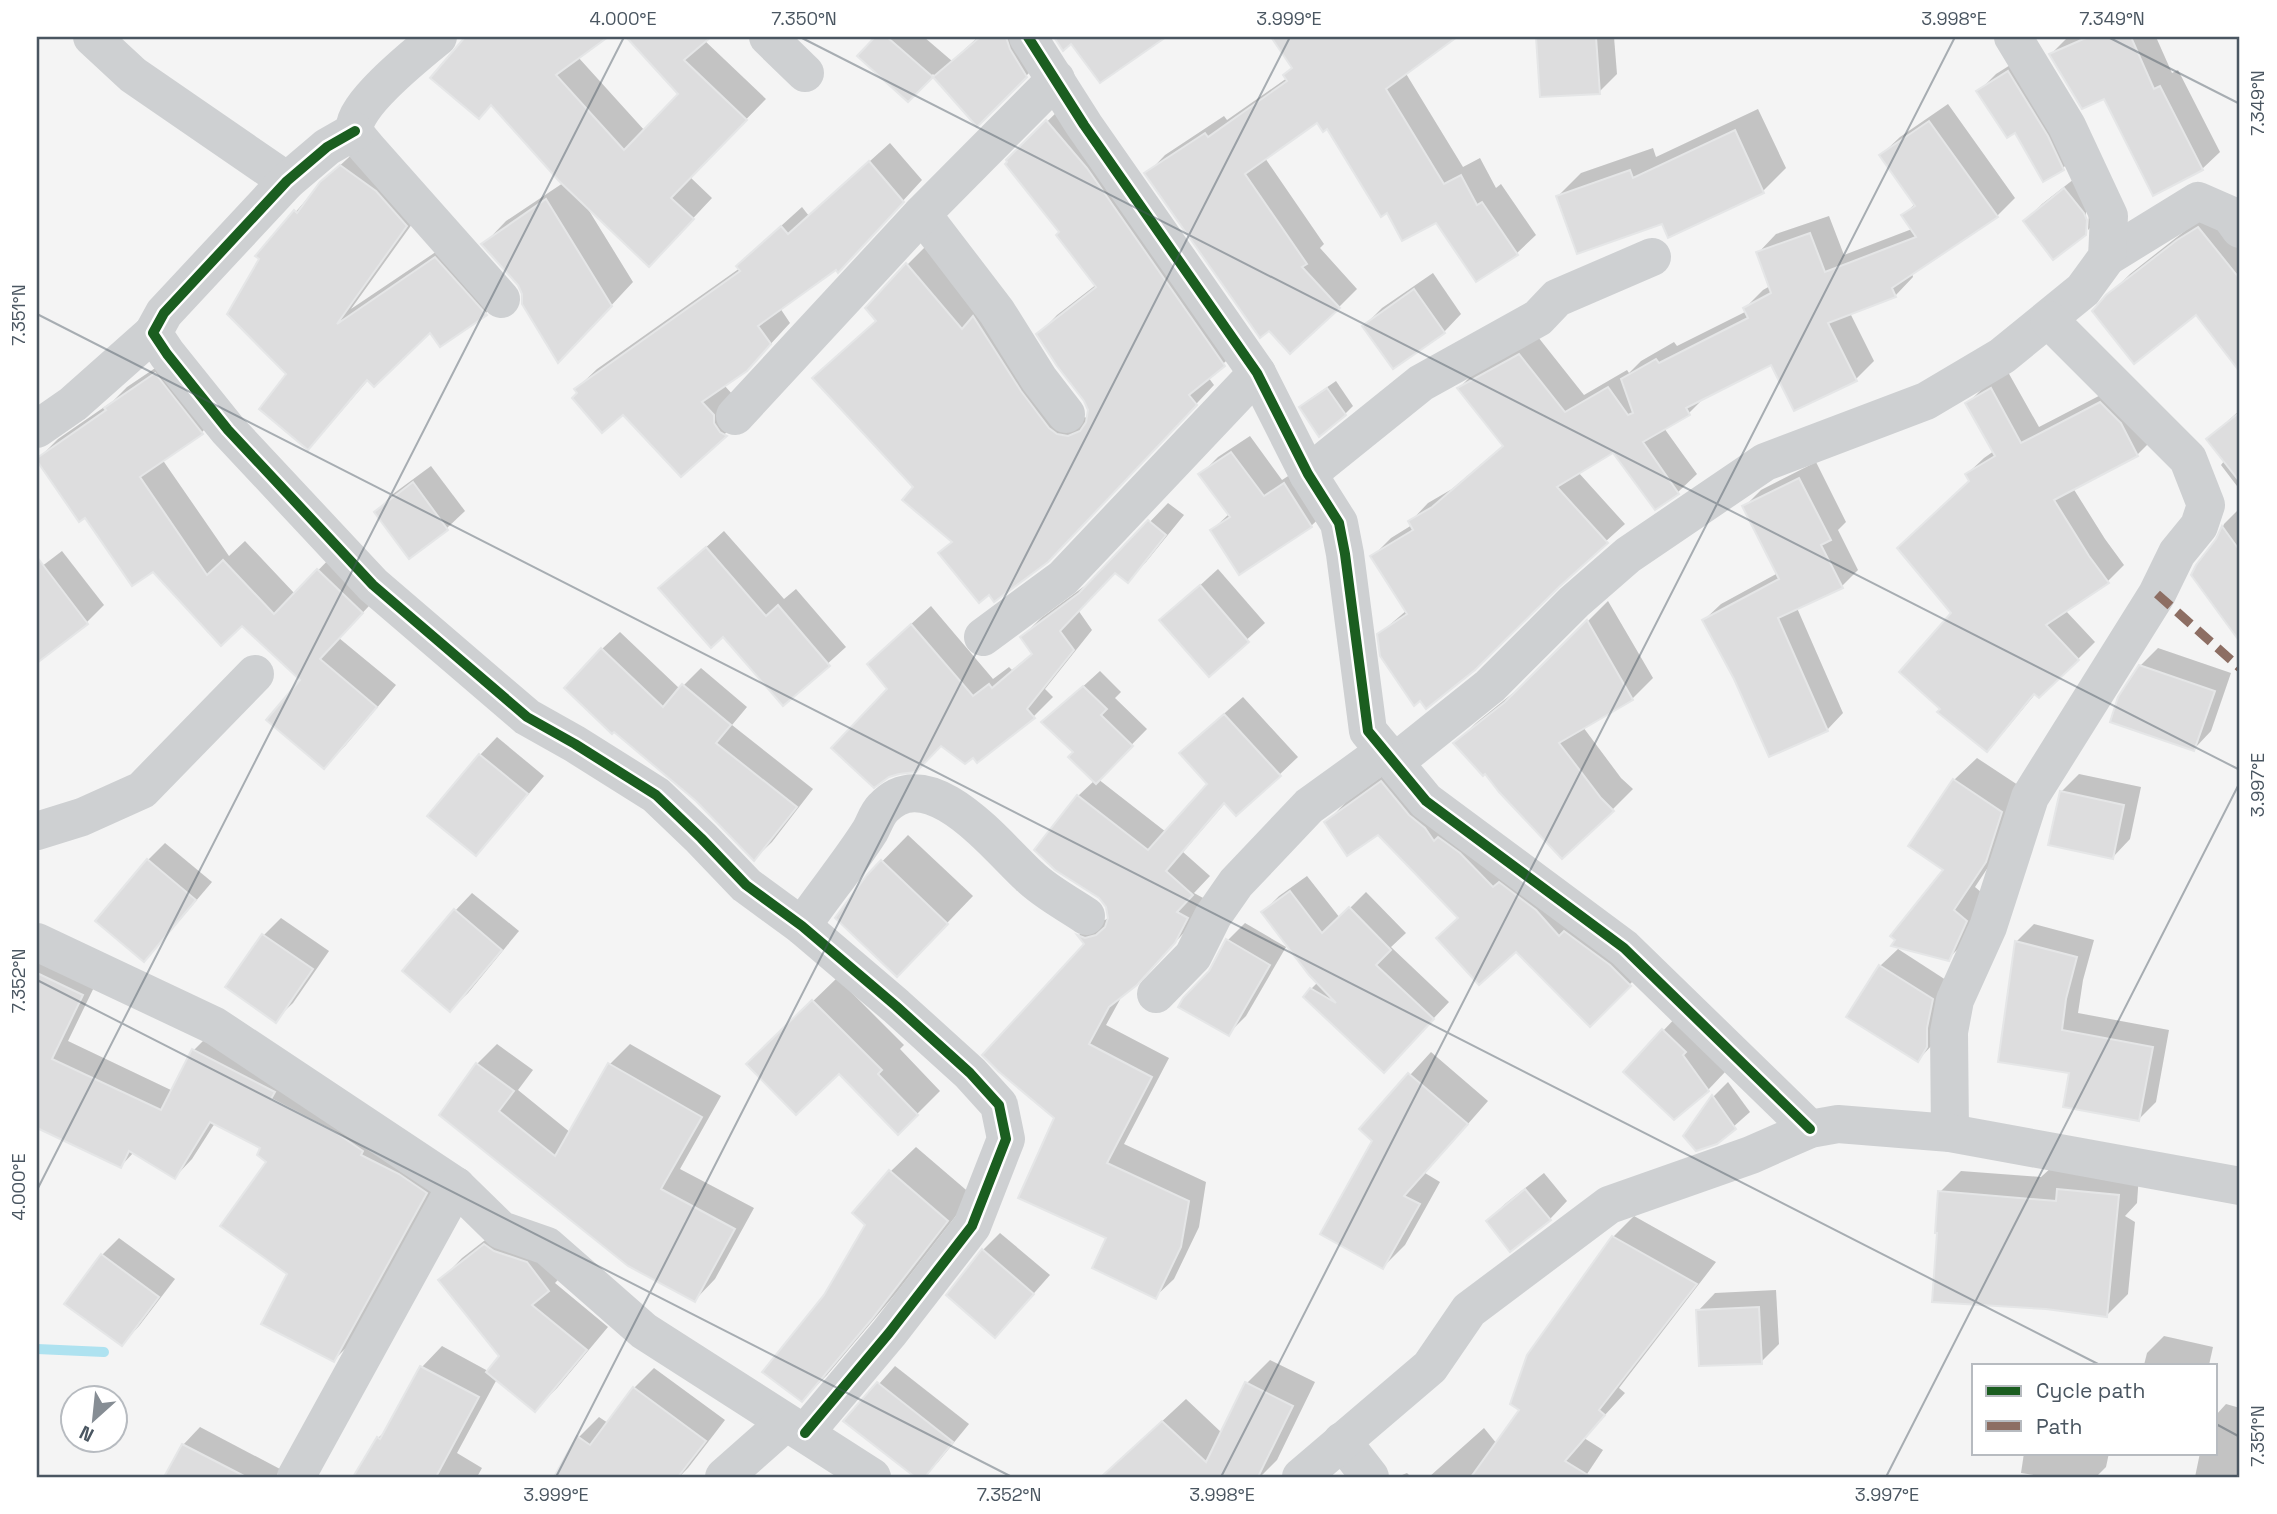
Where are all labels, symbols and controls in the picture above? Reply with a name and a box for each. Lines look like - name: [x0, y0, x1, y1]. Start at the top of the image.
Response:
- text: 4.000°E: [589, 7, 657, 30]
- text: 7.350°N: [771, 7, 837, 30]
- text: 3.999°E: [1256, 7, 1322, 30]
- text: 3.998°E: [1921, 7, 1987, 30]
- text: 7.349°N: [2079, 7, 2145, 30]
- text: 7.349°N: [2246, 70, 2269, 136]
- text: 7.351°N: [7, 284, 30, 346]
- text: 3.997°E: [2246, 753, 2269, 817]
- text: 7.352°N: [7, 949, 30, 1013]
- text: 4.000°E: [7, 1153, 30, 1221]
- legend: [1972, 1364, 2218, 1454]
- text: Cycle path: [2036, 1377, 2145, 1404]
- north arrow: [60, 1384, 130, 1454]
- text: 7.351°N: [2246, 1405, 2269, 1467]
- text: Path: [2036, 1413, 2082, 1440]
- text: N: [75, 1420, 98, 1448]
- text: 3.999°E: [523, 1483, 589, 1506]
- text: 7.352°N: [977, 1483, 1041, 1506]
- text: 3.998°E: [1189, 1483, 1255, 1506]
- text: 3.997°E: [1855, 1483, 1919, 1506]

